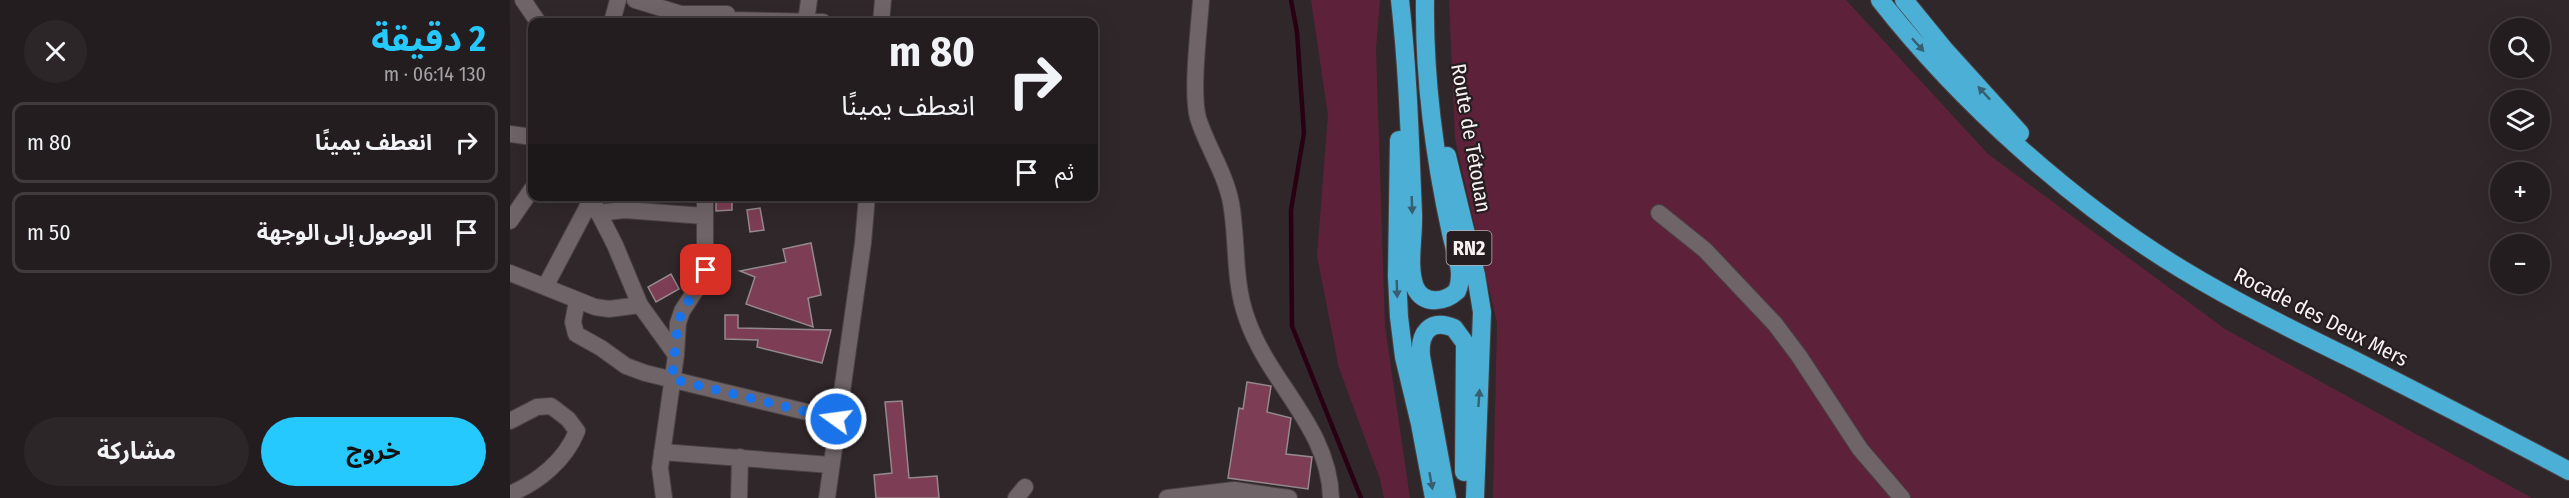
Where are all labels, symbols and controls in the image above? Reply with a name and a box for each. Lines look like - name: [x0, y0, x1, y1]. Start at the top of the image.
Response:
- text: 2 دقيقة: [371, 17, 486, 61]
- map controls: [2490, 18, 2550, 294]
- button: search: [2490, 18, 2550, 78]
- button: close: [24, 20, 87, 83]
- text: 80 m: [889, 27, 975, 77]
- one-way arrow: [1911, 37, 1925, 52]
- icon: right: [996, 42, 1074, 120]
- text: 130 m · 06:14: [384, 62, 486, 86]
- street label: Route de Tétouan: [1445, 62, 1497, 214]
- one-way arrow: [1978, 86, 1992, 100]
- text: انعطف يمينًا: [841, 90, 975, 122]
- button: layers: [2490, 90, 2550, 150]
- icon: right: [450, 126, 483, 159]
- text: 80 m: [27, 129, 72, 156]
- text: انعطف يمينًا: [315, 129, 432, 156]
- icon: arrive: [1010, 156, 1043, 189]
- text: ثم: [1055, 159, 1074, 186]
- button: +: [2490, 162, 2550, 222]
- one-way arrow: [1408, 196, 1417, 215]
- icon: arrive: [450, 216, 483, 249]
- text: 50 m: [27, 219, 71, 246]
- text: الوصول إلى الوجهة: [257, 219, 432, 246]
- road number: RN2: [1446, 231, 1492, 265]
- button: −: [2490, 234, 2550, 294]
- pin: [680, 244, 731, 295]
- icon: arrive: [689, 253, 722, 286]
- street label: Rocade des Deux Mers: [2229, 262, 2413, 372]
- one-way arrow: [1393, 280, 1402, 299]
- position arrow: [804, 387, 868, 451]
- one-way arrow: [1475, 388, 1484, 407]
- button: مشاركة: [24, 417, 249, 486]
- button: خروج: [261, 417, 486, 486]
- one-way arrow: [1427, 472, 1436, 491]

